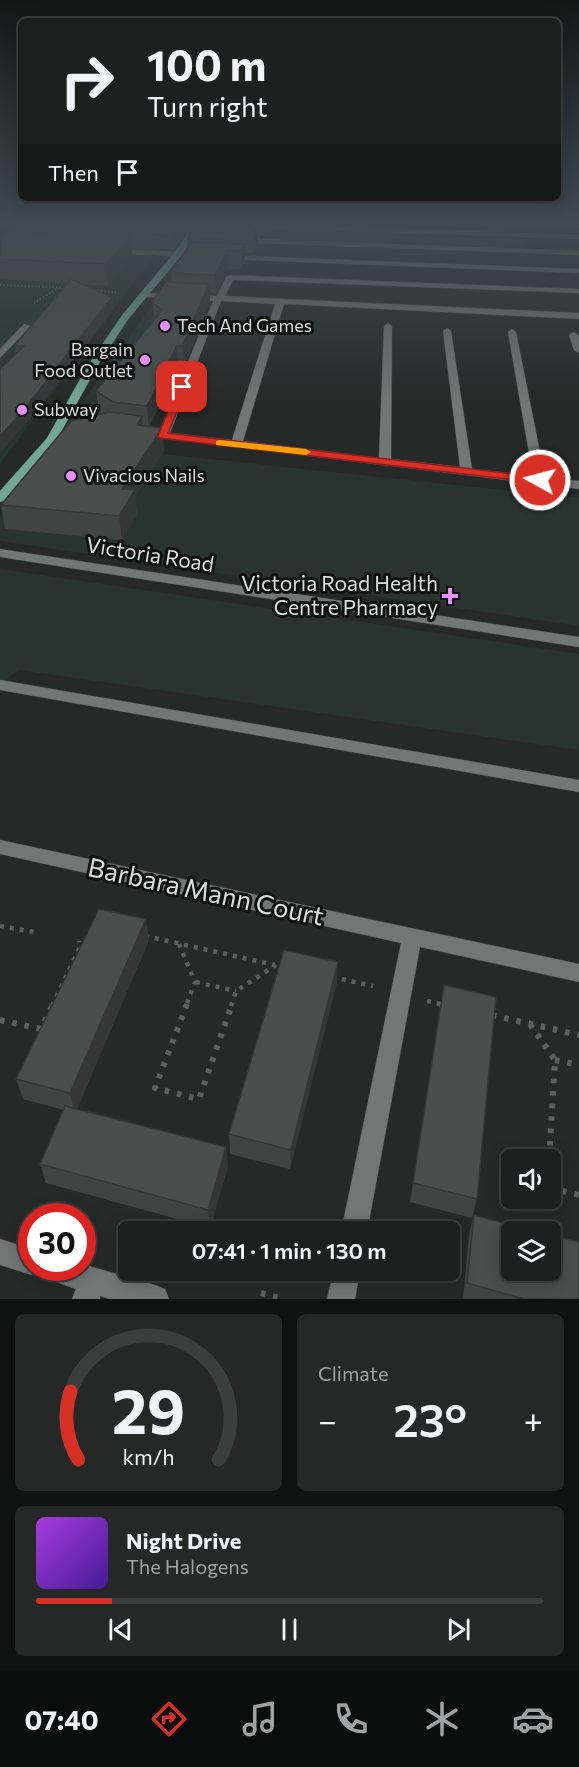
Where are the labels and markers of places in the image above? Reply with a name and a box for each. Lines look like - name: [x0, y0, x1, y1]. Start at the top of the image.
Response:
- place label: Tech And Games: [177, 314, 312, 336]
- marker: Tech And Games: [158, 319, 172, 333]
- place label: Bargain Food Outlet: [34, 338, 133, 381]
- marker: Bargain Food Outlet: [138, 353, 152, 367]
- pin: [156, 361, 207, 412]
- place label: Subway: [34, 398, 98, 420]
- marker: Subway: [15, 403, 29, 417]
- place label: Vivacious Nails: [83, 464, 205, 486]
- marker: Vivacious Nails: [64, 469, 78, 483]
- place label: Victoria Road Health Centre Pharmacy: [241, 570, 438, 619]
- marker: Victoria Road Health Centre Pharmacy: [443, 589, 457, 603]

